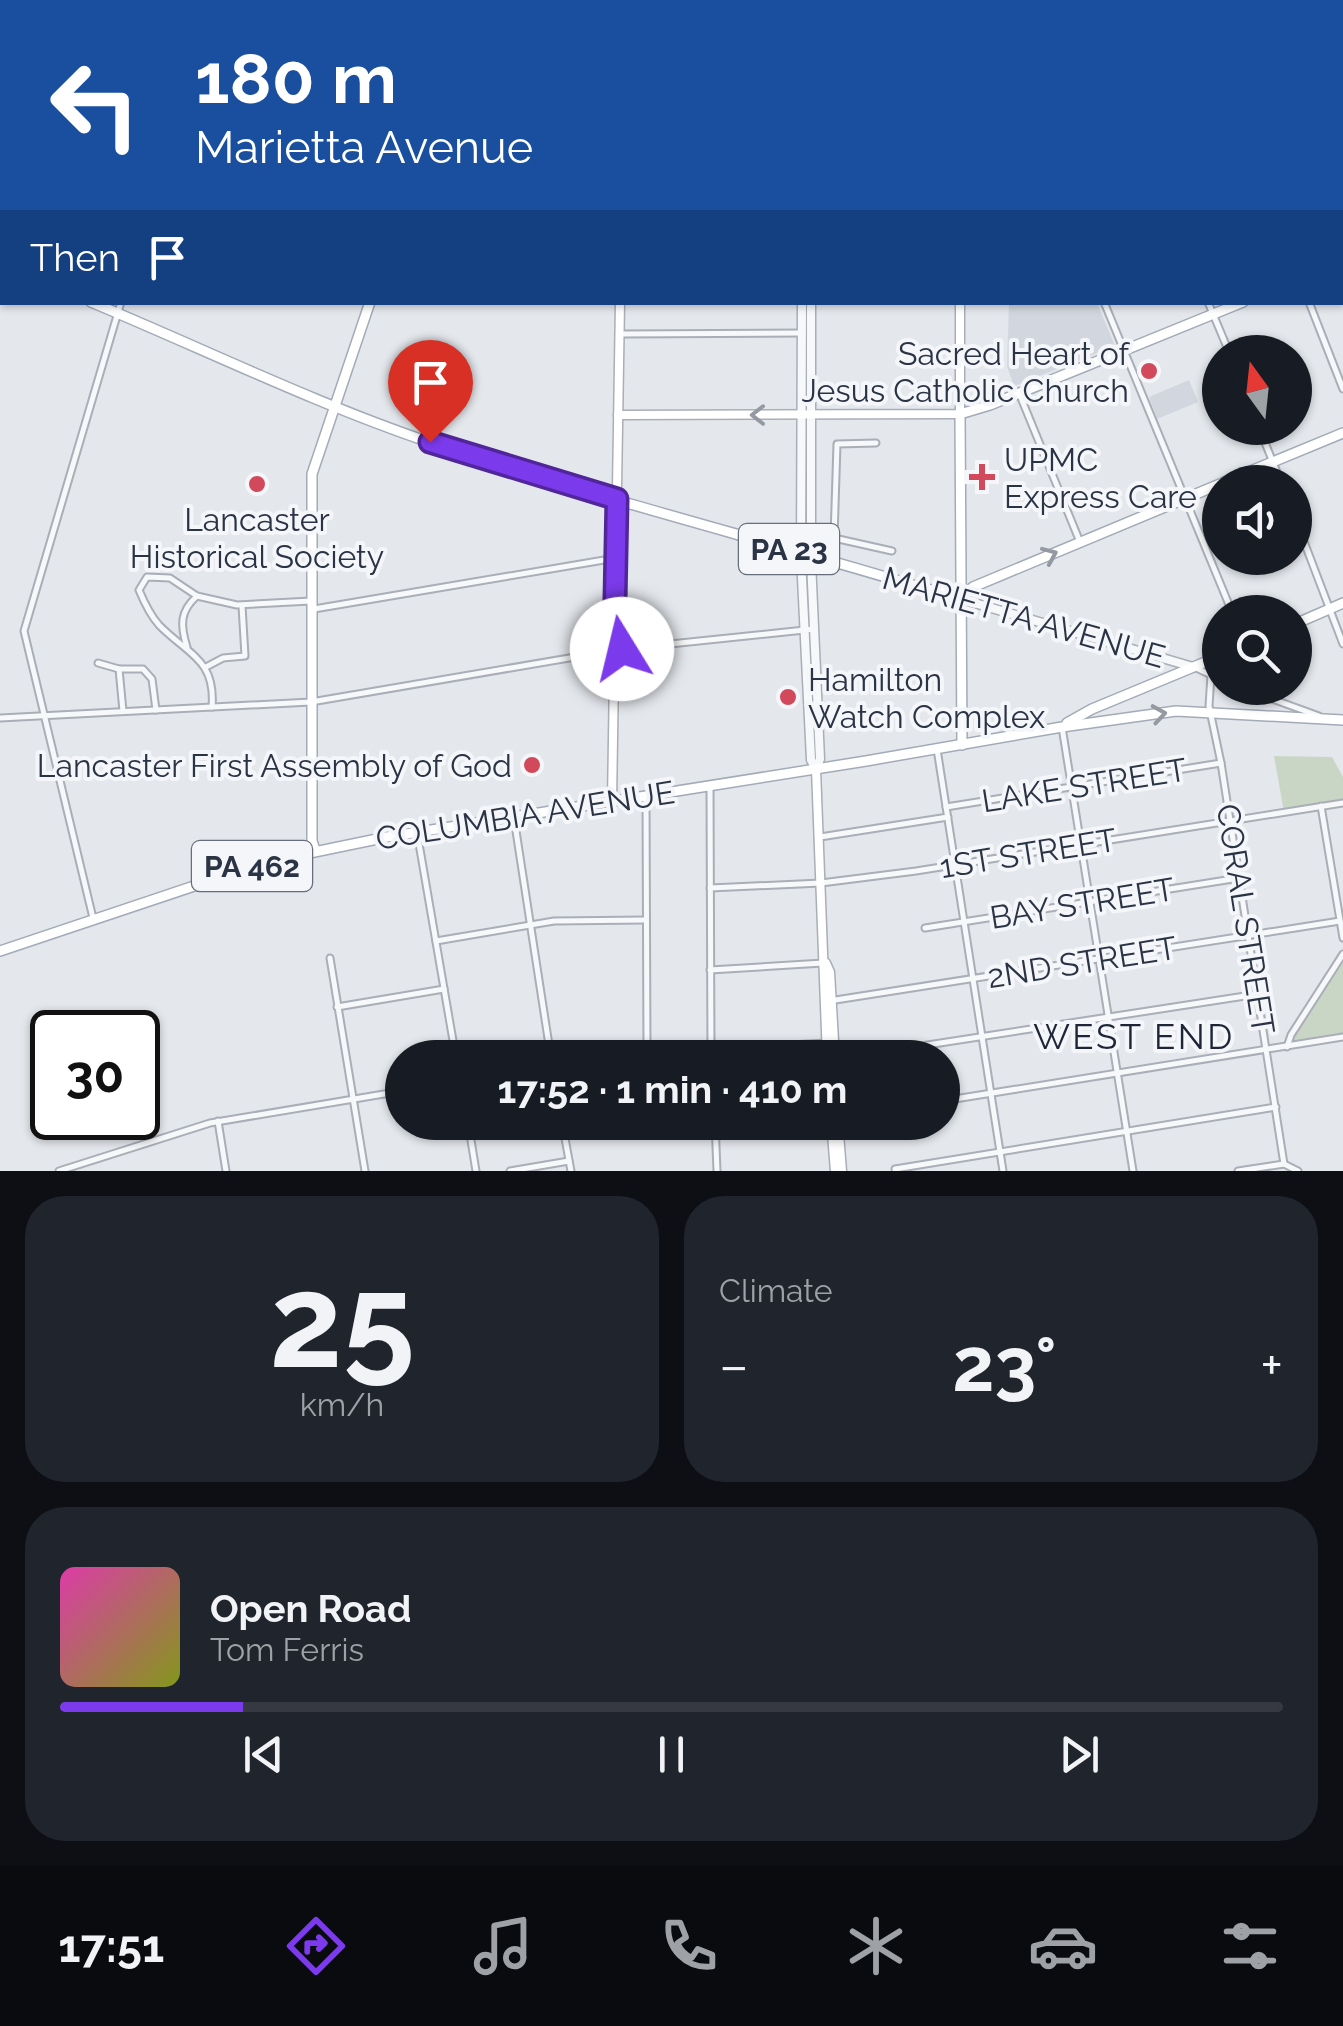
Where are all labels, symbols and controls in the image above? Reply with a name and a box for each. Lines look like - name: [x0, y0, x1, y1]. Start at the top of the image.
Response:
- text: 180 m: [195, 37, 397, 119]
- icon: left: [30, 40, 160, 170]
- text: Marietta Avenue: [195, 121, 533, 174]
- icon: arrive: [140, 230, 195, 285]
- text: Then: [30, 235, 120, 280]
- place label: Sacred Heart of Jesus Catholic Church: [801, 335, 1130, 409]
- north arrow: [1202, 335, 1312, 445]
- map controls: [1202, 335, 1312, 705]
- pin: [388, 340, 473, 443]
- icon: arrive: [403, 355, 458, 410]
- marker: Sacred Heart of Jesus Catholic Church: [1138, 360, 1160, 382]
- one-way arrow: [749, 404, 764, 426]
- place label: UPMC Express Care: [1004, 441, 1197, 515]
- marker: UPMC Express Care: [969, 464, 995, 490]
- button: sound: [1202, 465, 1312, 575]
- marker: Lancaster Historical Society: [246, 473, 268, 495]
- place label: Lancaster Historical Society: [130, 501, 384, 575]
- road number: PA 23: [739, 524, 839, 574]
- one-way arrow: [1039, 547, 1057, 567]
- street label: MARIETTA AVENUE: [879, 559, 1169, 675]
- button: search: [1202, 595, 1312, 705]
- position arrow: [570, 597, 674, 701]
- place label: Hamilton Watch Complex: [808, 661, 1045, 735]
- marker: Hamilton Watch Complex: [777, 686, 799, 708]
- one-way arrow: [1151, 704, 1167, 725]
- place label: Lancaster First Assembly of God: [37, 747, 512, 784]
- street label: LAKE STREET: [979, 751, 1189, 819]
- marker: Lancaster First Assembly of God: [521, 754, 543, 776]
- street label: COLUMBIA AVENUE: [373, 773, 677, 857]
- street label: CORAL STREET: [1210, 801, 1282, 1037]
- street label: 1ST STREET: [937, 821, 1119, 885]
- road number: PA 462: [192, 841, 312, 891]
- street label: BAY STREET: [987, 870, 1177, 936]
- street label: 2ND STREET: [985, 929, 1179, 995]
- speed limit sign: 30: [30, 1010, 160, 1140]
- district label: WEST END: [1033, 1016, 1235, 1057]
- text: 17:52 · 1 min · 410 m: [498, 1067, 847, 1112]
- text: 25: [269, 1245, 415, 1397]
- text: Climate: [719, 1272, 833, 1309]
- text: 23°: [952, 1320, 1057, 1409]
- text: −: [719, 1333, 749, 1398]
- text: +: [1260, 1333, 1283, 1398]
- text: km/h: [300, 1386, 384, 1423]
- text: Open Road: [210, 1586, 411, 1631]
- text: Tom Ferris: [210, 1631, 364, 1668]
- icon: previous: [236, 1727, 291, 1782]
- icon: pause: [644, 1727, 699, 1782]
- icon: next: [1052, 1727, 1107, 1782]
- icon: directions: [281, 1911, 351, 1981]
- icon: music: [468, 1911, 538, 1981]
- icon: phone: [654, 1911, 724, 1981]
- icon: climate: [841, 1911, 911, 1981]
- icon: car: [1028, 1911, 1098, 1981]
- icon: filters: [1215, 1911, 1285, 1981]
- text: 17:51: [58, 1920, 164, 1973]

